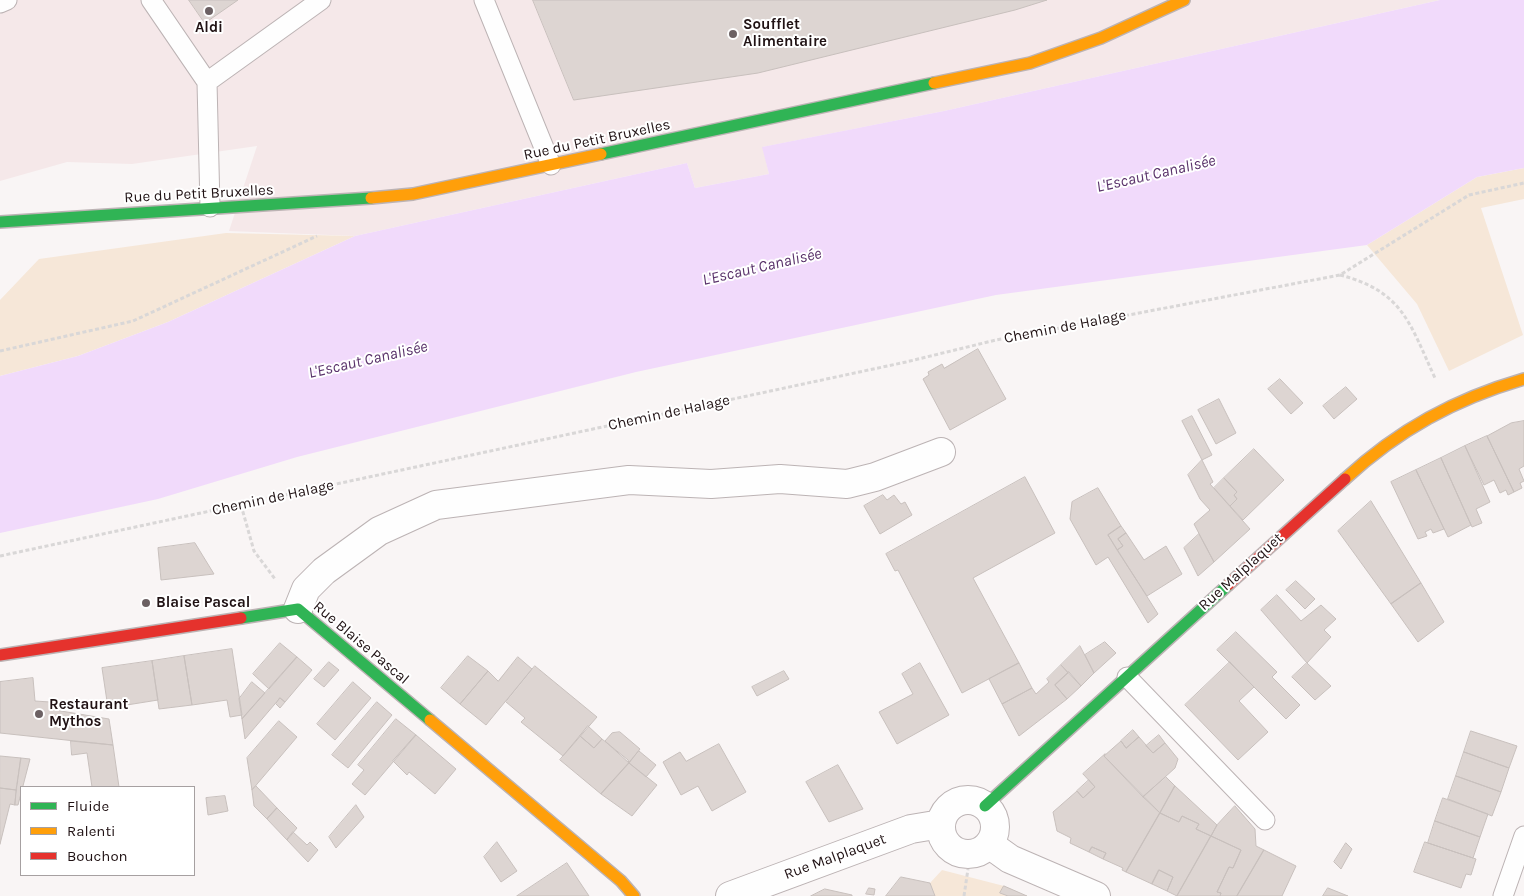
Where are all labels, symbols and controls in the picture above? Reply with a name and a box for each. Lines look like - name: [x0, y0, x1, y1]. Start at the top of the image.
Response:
- marker: Aldi: [203, 5, 215, 17]
- place label: Soufflet Alimentaire: [743, 16, 827, 51]
- place label: Aldi: [195, 19, 223, 37]
- marker: Soufflet Alimentaire: [727, 28, 739, 40]
- street label: Rue du Petit Bruxelles: [522, 116, 672, 164]
- water label: L'Escaut Canalisée: [1095, 151, 1217, 197]
- street label: Rue du Petit Bruxelles: [124, 181, 274, 207]
- water label: L'Escaut Canalisée: [701, 244, 823, 290]
- street label: Chemin de Halage: [1002, 306, 1128, 348]
- water label: L'Escaut Canalisée: [307, 337, 429, 383]
- street label: Chemin de Halage: [606, 391, 732, 435]
- street label: Chemin de Halage: [210, 476, 336, 520]
- street label: Rue Malplaquet: [1195, 529, 1287, 615]
- place label: Blaise Pascal: [156, 594, 250, 612]
- marker: Blaise Pascal: [140, 597, 152, 609]
- street label: Rue Blaise Pascal: [309, 598, 413, 688]
- place label: Restaurant Mythos: [49, 696, 129, 731]
- marker: Restaurant Mythos: [33, 708, 45, 720]
- legend: [20, 786, 195, 876]
- text: Fluide: [67, 797, 109, 815]
- text: Ralenti: [67, 822, 116, 840]
- street label: Rue Malplaquet: [782, 830, 888, 884]
- text: Bouchon: [67, 847, 128, 865]

